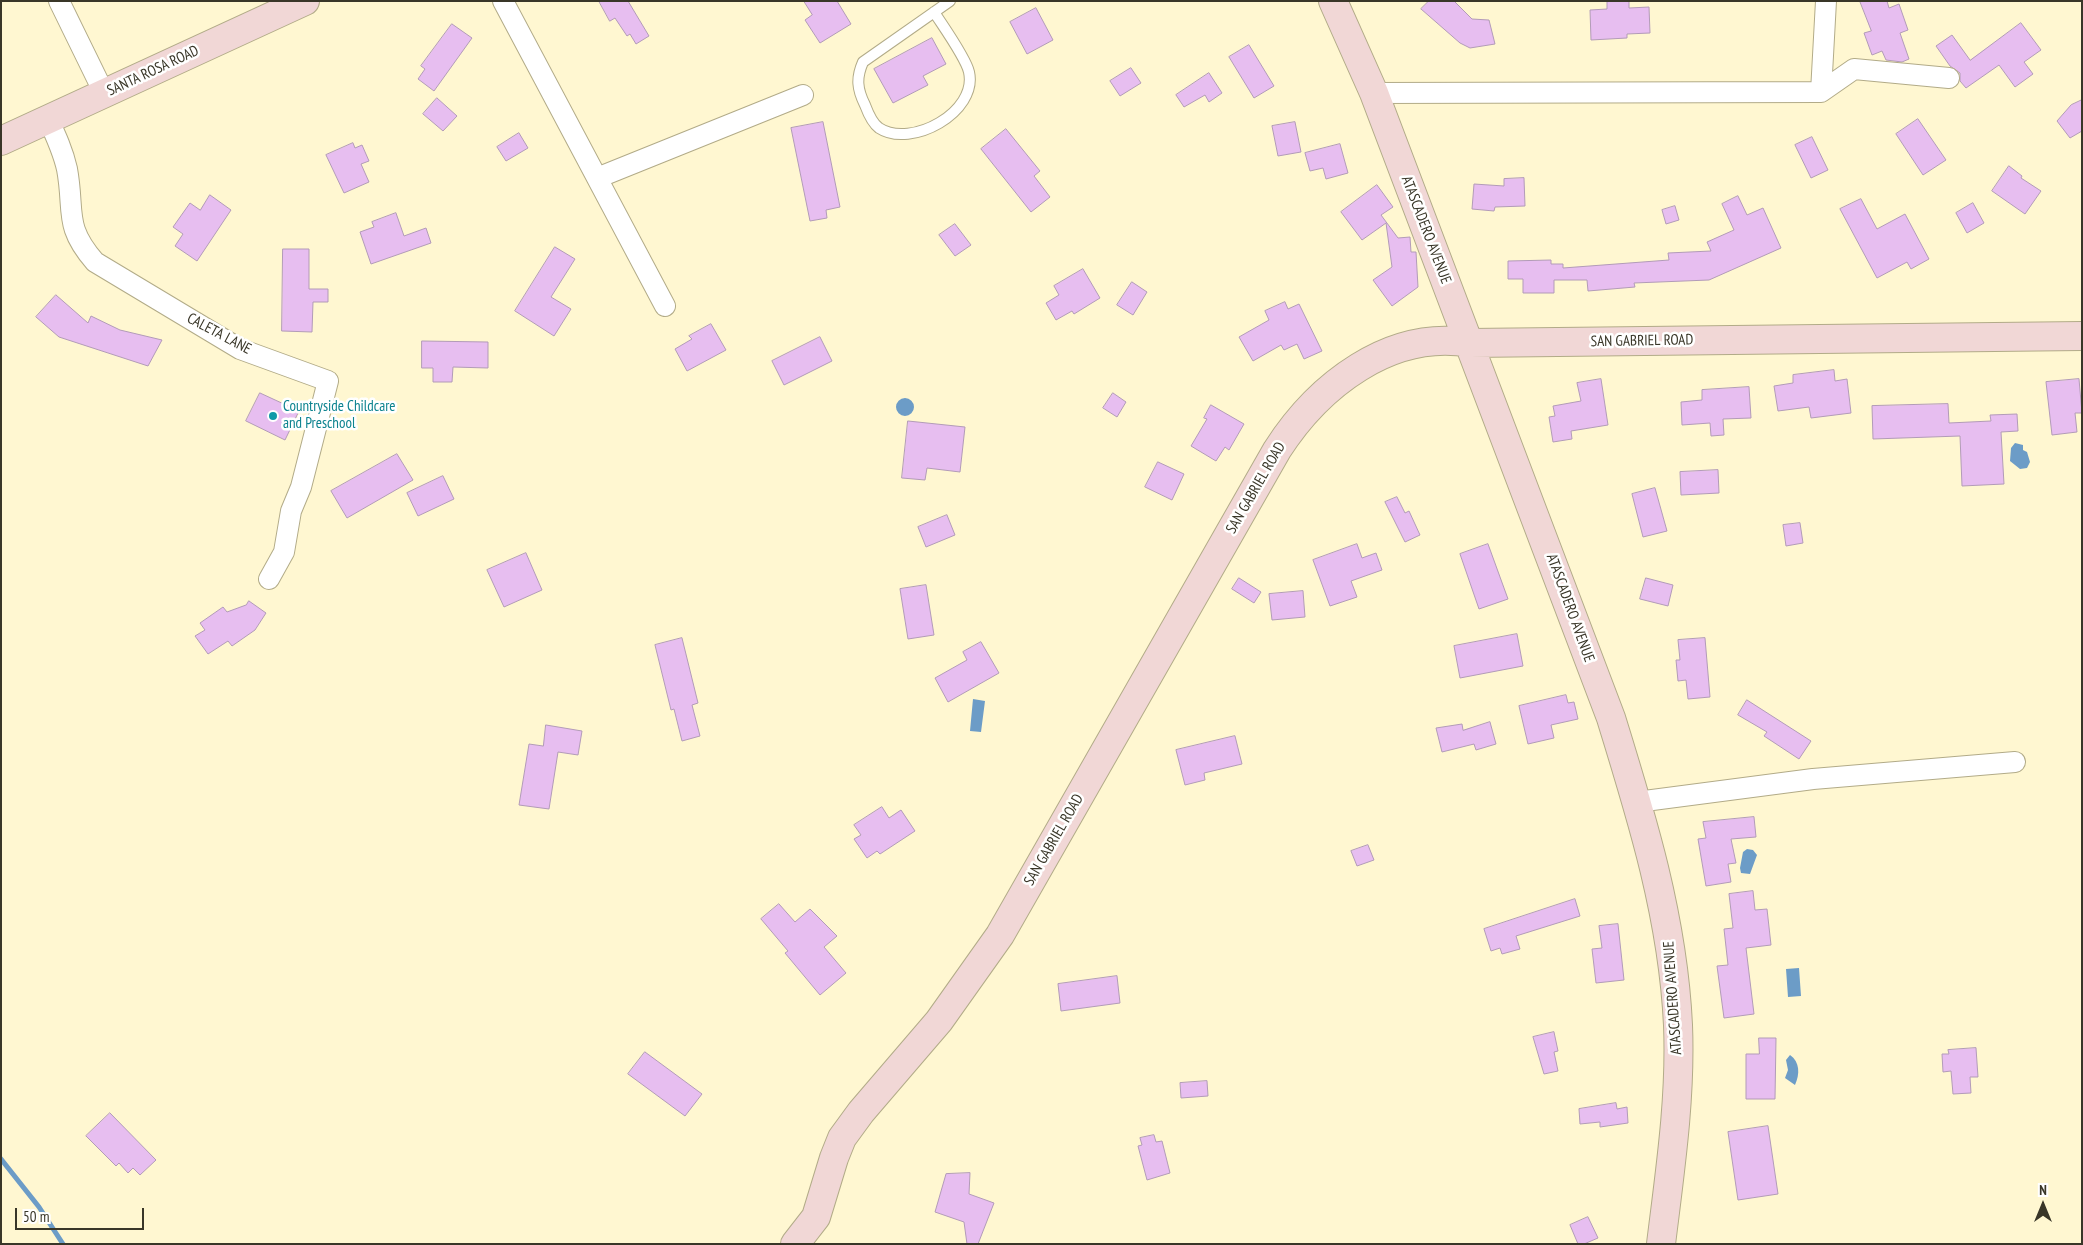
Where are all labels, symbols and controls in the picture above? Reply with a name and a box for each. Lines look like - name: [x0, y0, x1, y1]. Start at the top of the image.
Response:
- street label: SANTA ROSA ROAD: [104, 42, 202, 100]
- street label: ATASCADERO AVENUE: [1397, 174, 1455, 286]
- street label: CALETA LANE: [184, 310, 254, 358]
- street label: SAN GABRIEL ROAD: [1591, 331, 1693, 351]
- place label: Countryside Childcare and Preschool: [283, 398, 395, 433]
- marker: Countryside Childcare and Preschool: [267, 410, 279, 422]
- street label: SAN GABRIEL ROAD: [1223, 439, 1289, 537]
- street label: ATASCADERO AVENUE: [1542, 551, 1598, 665]
- street label: SAN GABRIEL ROAD: [1021, 791, 1087, 889]
- street label: ATASCADERO AVENUE: [1660, 941, 1686, 1055]
- north arrow: [2018, 1180, 2068, 1230]
- text: N: [2039, 1181, 2047, 1199]
- scale bar: [18, 1198, 146, 1230]
- text: 50 m: [23, 1207, 49, 1226]

